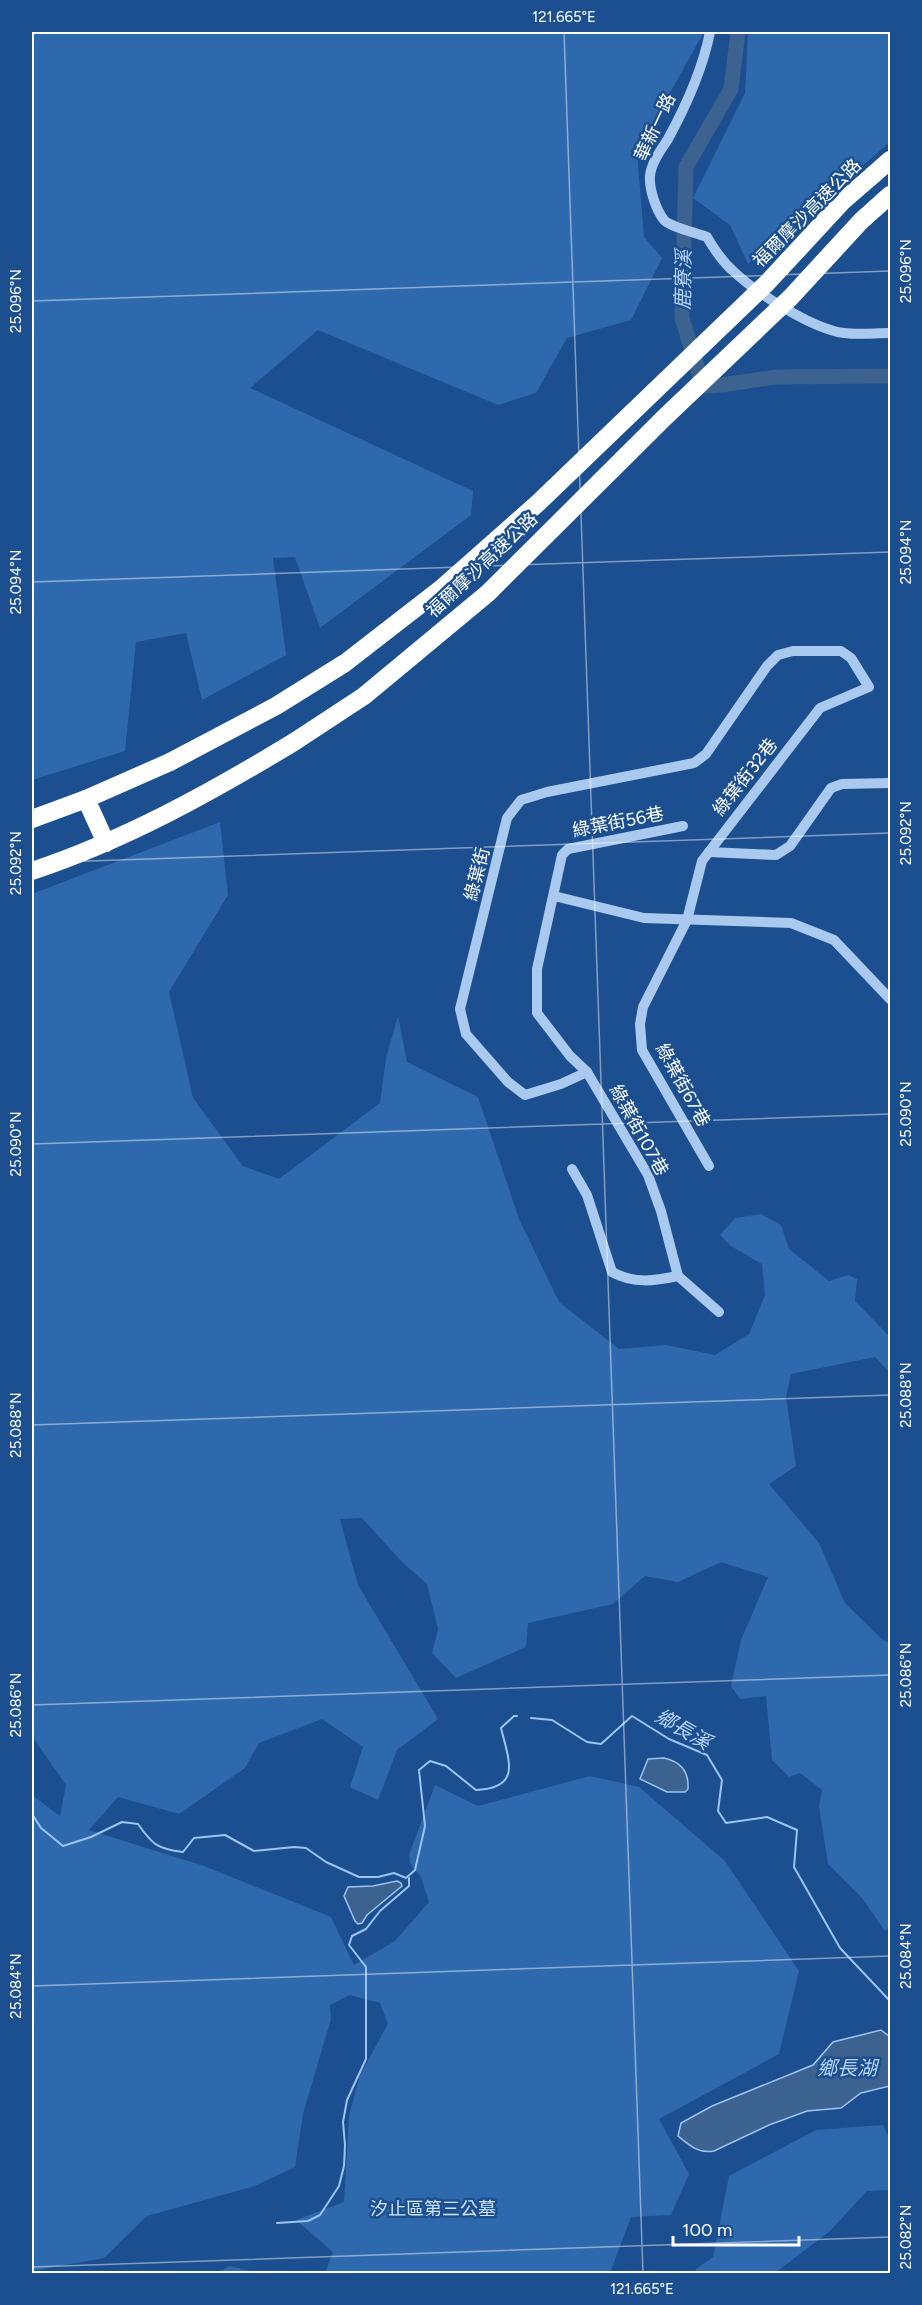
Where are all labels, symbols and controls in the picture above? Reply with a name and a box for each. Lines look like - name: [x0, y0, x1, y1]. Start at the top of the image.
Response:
- text: 121.665°E: [532, 8, 596, 26]
- street label: 華新一路: [630, 90, 680, 164]
- street label: 福爾摩沙高速公路: [748, 154, 866, 272]
- text: 25.096°N: [897, 239, 915, 303]
- water label: 鹿寮溪: [670, 247, 696, 310]
- text: 25.096°N: [7, 269, 25, 333]
- street label: 福爾摩沙高速公路: [422, 508, 542, 622]
- text: 25.094°N: [897, 520, 915, 584]
- text: 25.094°N: [7, 550, 25, 614]
- street label: 綠葉街32巷: [708, 734, 782, 820]
- text: 25.092°N: [897, 801, 915, 865]
- street label: 綠葉街56巷: [570, 802, 666, 842]
- text: 25.092°N: [7, 831, 25, 895]
- street label: 綠葉街: [460, 845, 494, 903]
- street label: 綠葉街67巷: [651, 1039, 715, 1131]
- street label: 綠葉街107巷: [605, 1081, 673, 1179]
- text: 25.090°N: [897, 1082, 915, 1147]
- text: 25.090°N: [7, 1112, 25, 1177]
- text: 25.088°N: [897, 1362, 915, 1428]
- text: 25.088°N: [7, 1392, 25, 1458]
- text: 25.086°N: [897, 1643, 915, 1707]
- text: 25.086°N: [7, 1673, 25, 1737]
- water label: 鄉長溪: [651, 1704, 718, 1756]
- text: 25.084°N: [897, 1923, 915, 1989]
- text: 25.084°N: [7, 1953, 25, 2019]
- water label: 鄉長湖: [817, 2056, 880, 2080]
- park label: 汐止區第三公墓: [370, 2198, 496, 2220]
- text: 25.082°N: [897, 2205, 915, 2269]
- scale bar: [673, 2209, 799, 2247]
- text: 100 m: [682, 2219, 732, 2241]
- text: 121.665°E: [610, 2280, 674, 2298]

